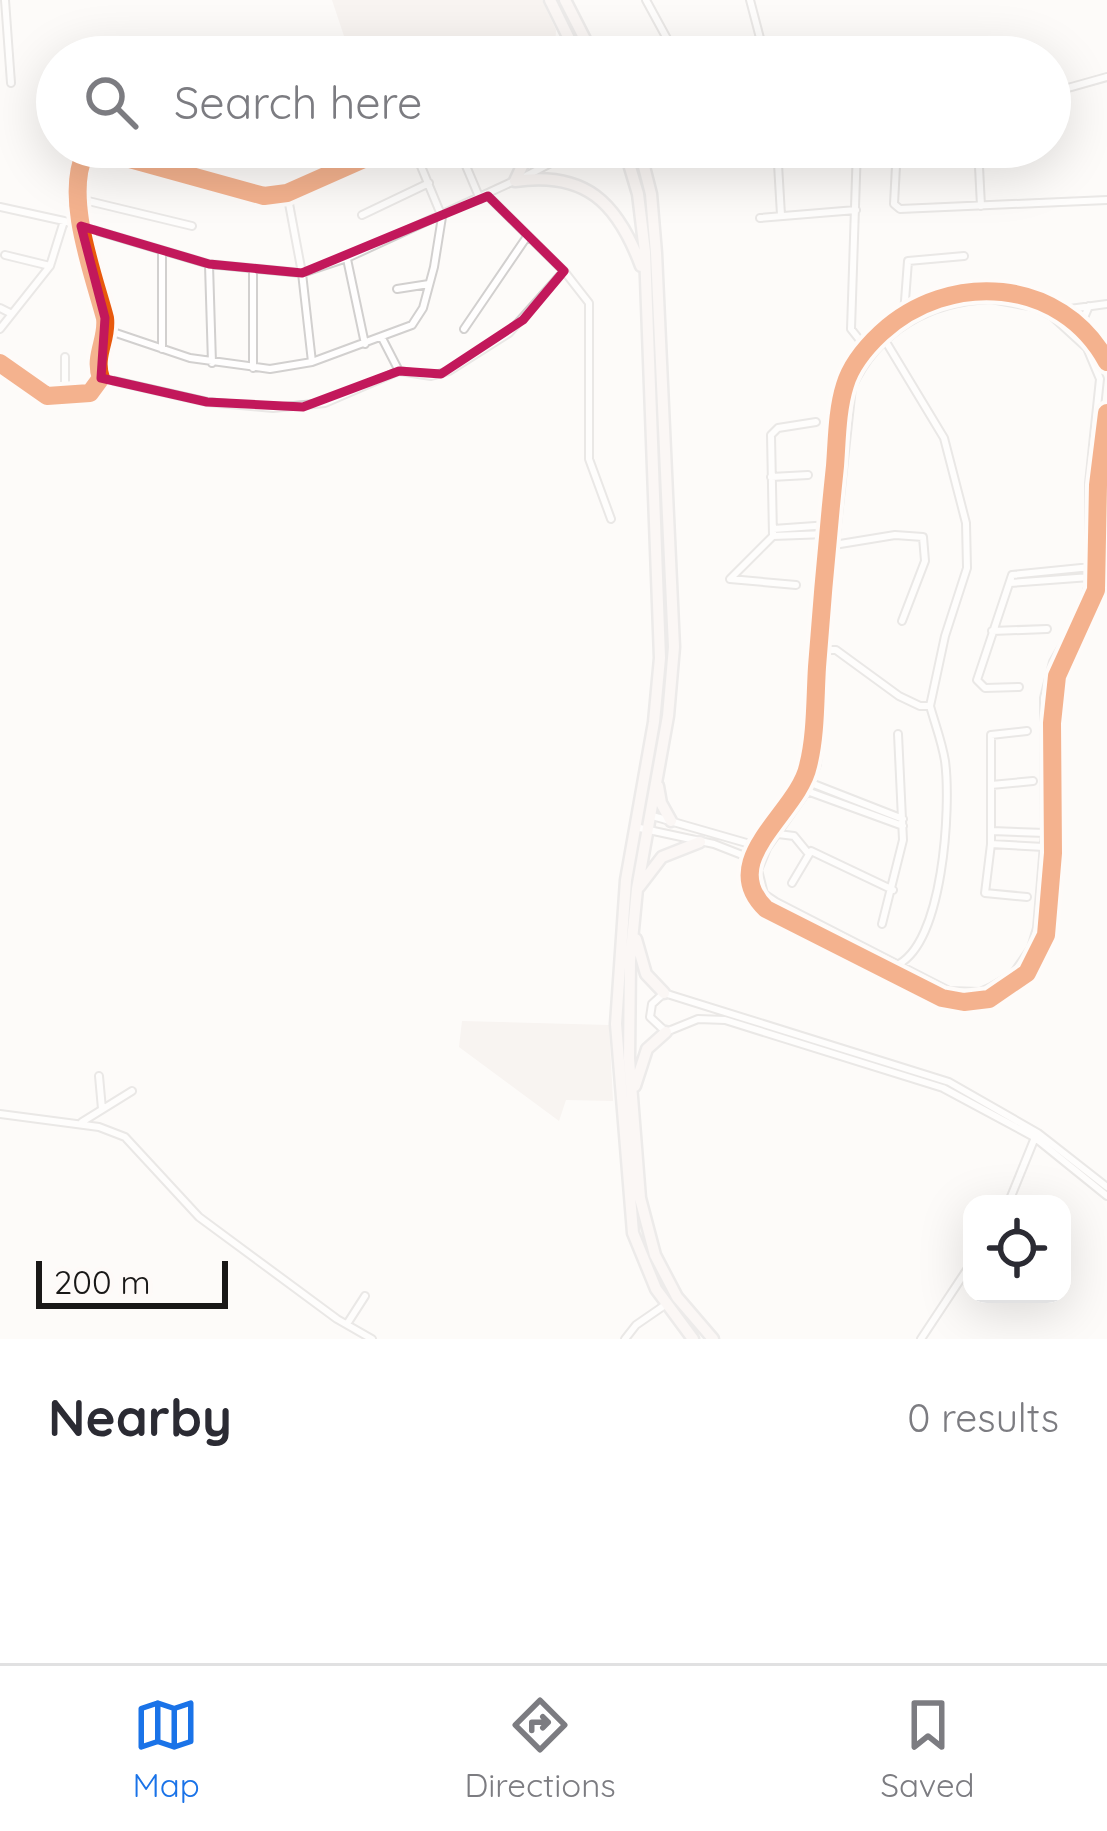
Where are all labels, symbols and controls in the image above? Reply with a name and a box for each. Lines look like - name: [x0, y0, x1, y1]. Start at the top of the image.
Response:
- search box: [36, 36, 1071, 168]
- icon: search: [78, 69, 144, 135]
- text: Search here: [174, 74, 422, 130]
- map controls: [963, 1195, 1071, 1303]
- button: locate: [963, 1195, 1071, 1303]
- scale bar: [36, 1255, 228, 1308]
- text: 200 m: [54, 1261, 151, 1302]
- text: Nearby: [48, 1385, 232, 1449]
- text: 0 results: [907, 1393, 1059, 1442]
- tab: Map: [132, 1692, 200, 1805]
- tab: Directions: [464, 1692, 616, 1805]
- tab: Saved: [881, 1692, 975, 1805]

